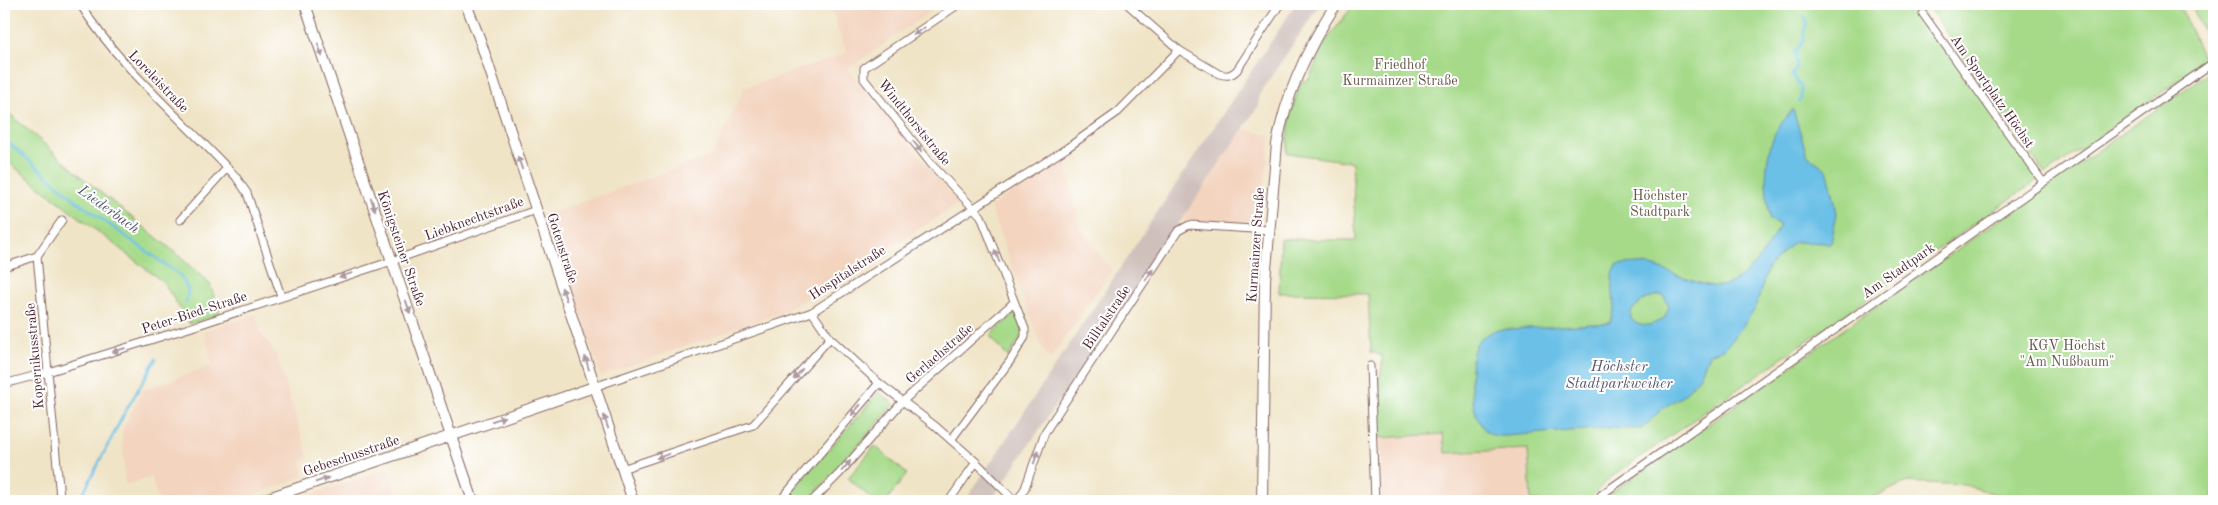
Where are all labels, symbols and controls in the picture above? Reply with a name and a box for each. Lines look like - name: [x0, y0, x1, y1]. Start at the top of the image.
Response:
- one-way arrow: [912, 26, 925, 36]
- street label: Am Sportplatz Höchst: [1948, 32, 2037, 151]
- one-way arrow: [317, 43, 325, 58]
- street label: Loreleistraße: [125, 48, 191, 115]
- park label: Friedhof Kurmainzer Straße: [1342, 58, 1458, 88]
- street label: Windthorststraße: [875, 77, 953, 168]
- one-way arrow: [911, 139, 922, 152]
- one-way arrow: [516, 156, 523, 171]
- water label: Liederbach: [74, 183, 142, 237]
- street label: Kurmainzer Straße: [1245, 187, 1267, 303]
- street label: Königsteiner Straße: [375, 189, 427, 308]
- park label: Höchster Stadtpark: [1630, 189, 1690, 219]
- street label: Liebknechtstraße: [423, 195, 526, 243]
- one-way arrow: [369, 196, 377, 211]
- street label: Gotenstraße: [544, 211, 580, 285]
- street label: Am Stadtpark: [1859, 241, 1938, 301]
- street label: Hospitalstraße: [807, 243, 888, 303]
- one-way arrow: [993, 248, 1001, 263]
- one-way arrow: [1144, 268, 1154, 282]
- one-way arrow: [338, 272, 353, 280]
- street label: Billtalstraße: [1080, 283, 1133, 352]
- one-way arrow: [560, 286, 568, 301]
- street label: Peter-Bied-Straße: [140, 289, 249, 337]
- one-way arrow: [404, 300, 412, 315]
- street label: Kopernikusstraße: [23, 302, 47, 410]
- street label: Gerlachstraße: [903, 321, 976, 387]
- park label: KGV Höchst "Am Nußbaum": [2019, 339, 2115, 369]
- one-way arrow: [111, 346, 126, 354]
- one-way arrow: [583, 356, 591, 371]
- water label: Höchster Stadtparkweiher: [1565, 360, 1673, 392]
- one-way arrow: [792, 368, 804, 380]
- one-way arrow: [851, 404, 862, 417]
- one-way arrow: [602, 414, 610, 429]
- one-way arrow: [490, 415, 505, 423]
- street label: Gebeschusstraße: [301, 433, 401, 479]
- one-way arrow: [1032, 449, 1040, 464]
- one-way arrow: [656, 452, 671, 460]
- one-way arrow: [840, 461, 852, 473]
- one-way arrow: [315, 475, 330, 483]

